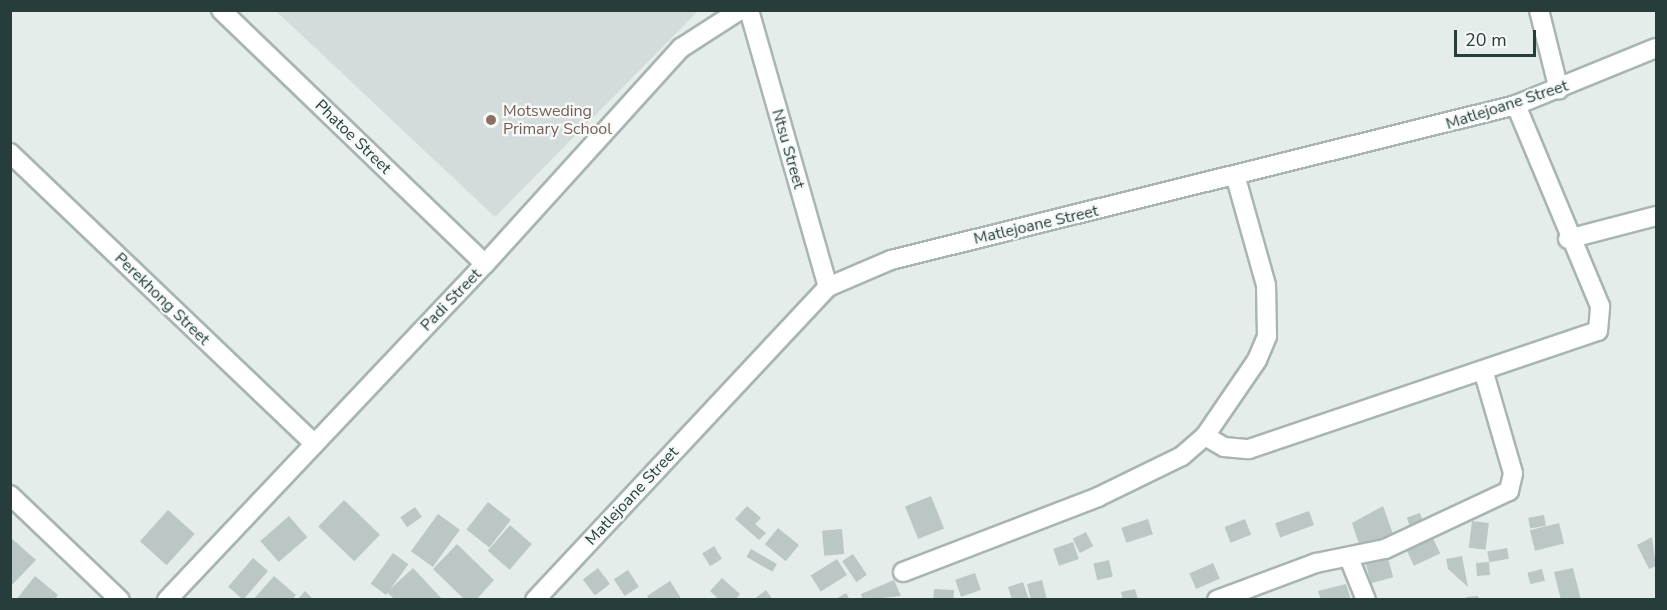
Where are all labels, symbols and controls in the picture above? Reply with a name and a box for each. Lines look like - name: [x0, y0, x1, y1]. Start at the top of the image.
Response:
- scale bar: [1457, 18, 1540, 56]
- text: 20 m: [1465, 28, 1507, 52]
- street label: Matlejoane Street: [1443, 76, 1571, 134]
- street label: Phatoe Street: [311, 96, 395, 178]
- place label: Motsweding Primary School: [503, 101, 612, 139]
- street label: Ntsu Street: [767, 107, 809, 191]
- marker: Motsweding Primary School: [484, 113, 498, 127]
- street label: Matlejoane Street: [972, 201, 1100, 249]
- street label: Perekhong Street: [111, 249, 213, 349]
- street label: Padi Street: [417, 265, 485, 335]
- street label: Matlejoane Street: [582, 443, 682, 549]

